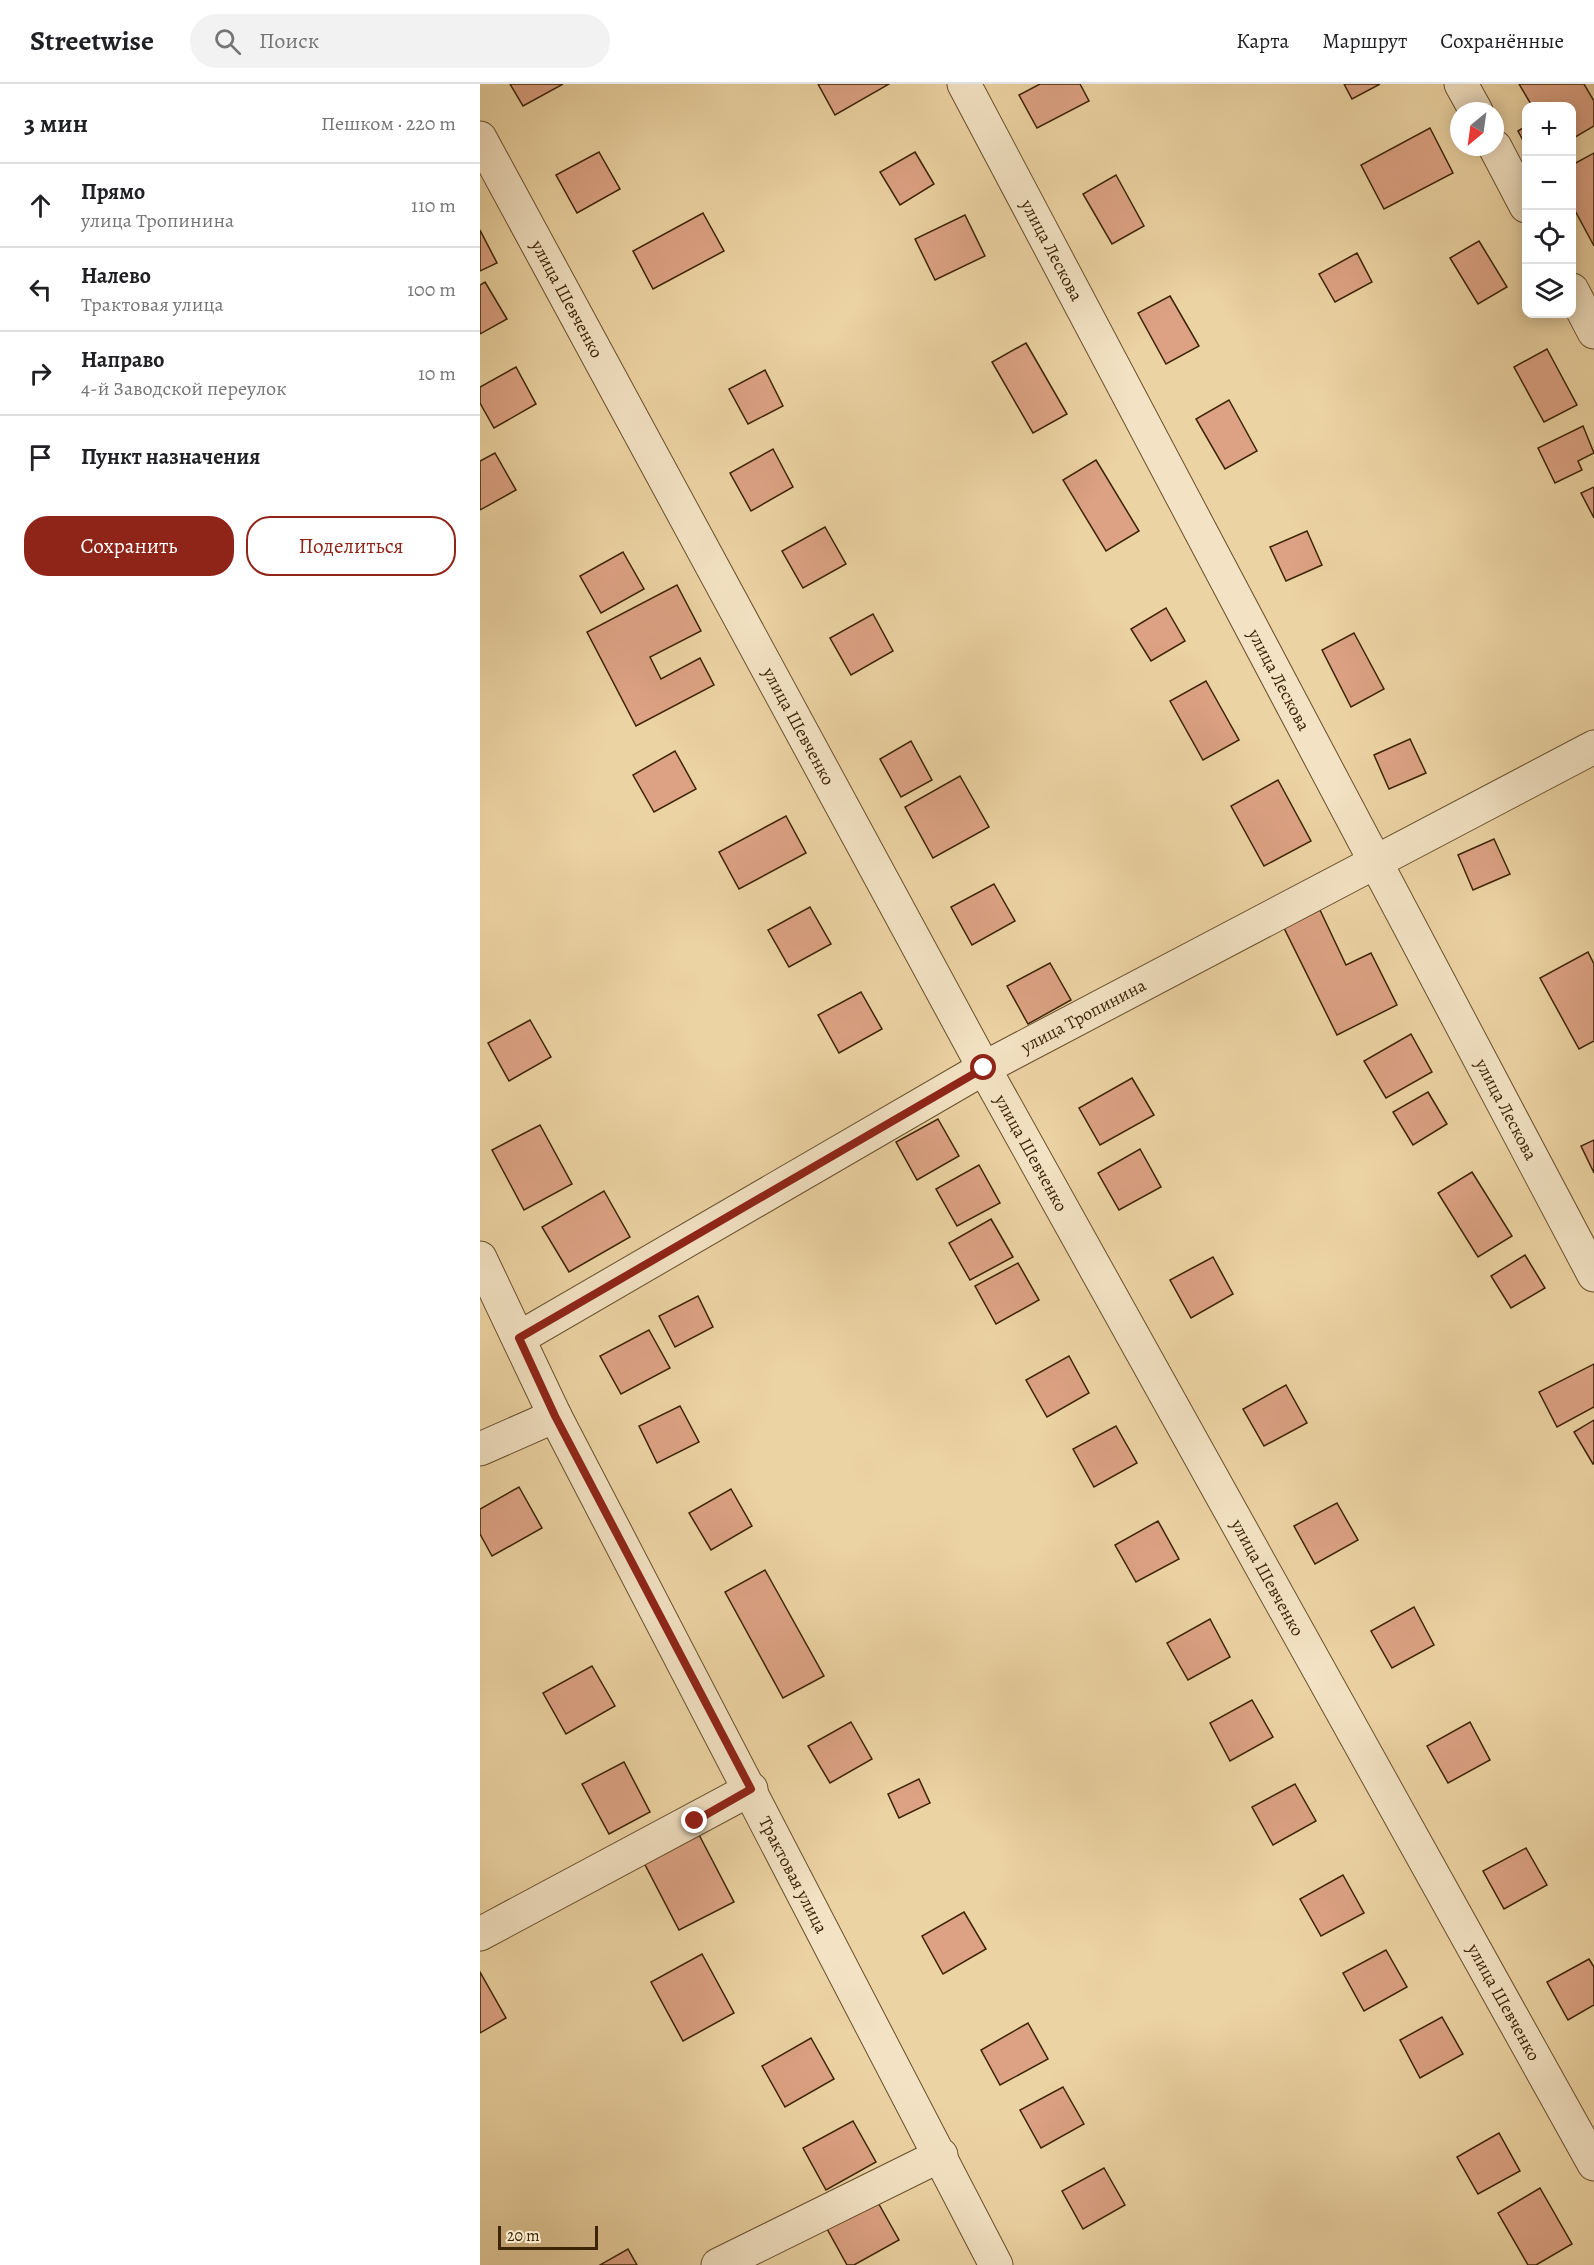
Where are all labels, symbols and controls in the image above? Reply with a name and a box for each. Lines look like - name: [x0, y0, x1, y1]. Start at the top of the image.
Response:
- search box: [190, 14, 610, 68]
- text: Streetwise: [30, 22, 154, 60]
- icon: search: [211, 25, 244, 58]
- text: Поиск: [259, 26, 319, 56]
- text: Карта: [1236, 27, 1289, 55]
- text: Маршрут: [1322, 27, 1407, 55]
- text: Сохранённые: [1440, 27, 1564, 55]
- north arrow: [1450, 102, 1504, 156]
- map controls: [1522, 102, 1576, 318]
- button: +: [1522, 102, 1576, 156]
- text: 3 мин: [24, 106, 88, 141]
- text: Пешком · 220 m: [321, 110, 456, 137]
- button: −: [1522, 156, 1576, 210]
- text: Прямо: [81, 177, 145, 207]
- icon: ahead: [24, 189, 57, 222]
- text: 110 m: [411, 192, 456, 219]
- street label: улица Лескова: [1015, 194, 1089, 306]
- text: улица Тропинина: [81, 207, 234, 234]
- button: locate: [1522, 210, 1576, 264]
- street label: улица Шевченко: [525, 235, 609, 362]
- text: Налево: [81, 261, 151, 291]
- button: layers: [1522, 264, 1576, 318]
- icon: left: [24, 273, 57, 306]
- text: 100 m: [407, 276, 456, 303]
- text: Трактовая улица: [81, 291, 224, 318]
- text: Направо: [81, 345, 164, 375]
- icon: right: [24, 357, 57, 390]
- text: 10 m: [418, 360, 456, 387]
- text: 4-й Заводской переулок: [81, 375, 287, 402]
- icon: arrive: [24, 441, 57, 474]
- text: Пункт назначения: [81, 442, 260, 472]
- button: Сохранить: [24, 516, 234, 576]
- button: Поделиться: [246, 516, 456, 576]
- street label: улица Лескова: [1242, 624, 1316, 735]
- street label: улица Шевченко: [757, 662, 840, 789]
- street label: улица Тропинина: [1016, 973, 1151, 1059]
- street label: улица Лескова: [1469, 1053, 1543, 1165]
- route start: [970, 1054, 996, 1080]
- street label: улица Шевченко: [989, 1089, 1074, 1216]
- street label: улица Шевченко: [1225, 1514, 1310, 1640]
- route end: [681, 1807, 707, 1833]
- street label: Трактовая улица: [753, 1812, 834, 1938]
- street label: улица Шевченко: [1461, 1938, 1546, 2065]
- scale bar: [498, 2223, 598, 2250]
- text: 20 m: [507, 2225, 540, 2247]

